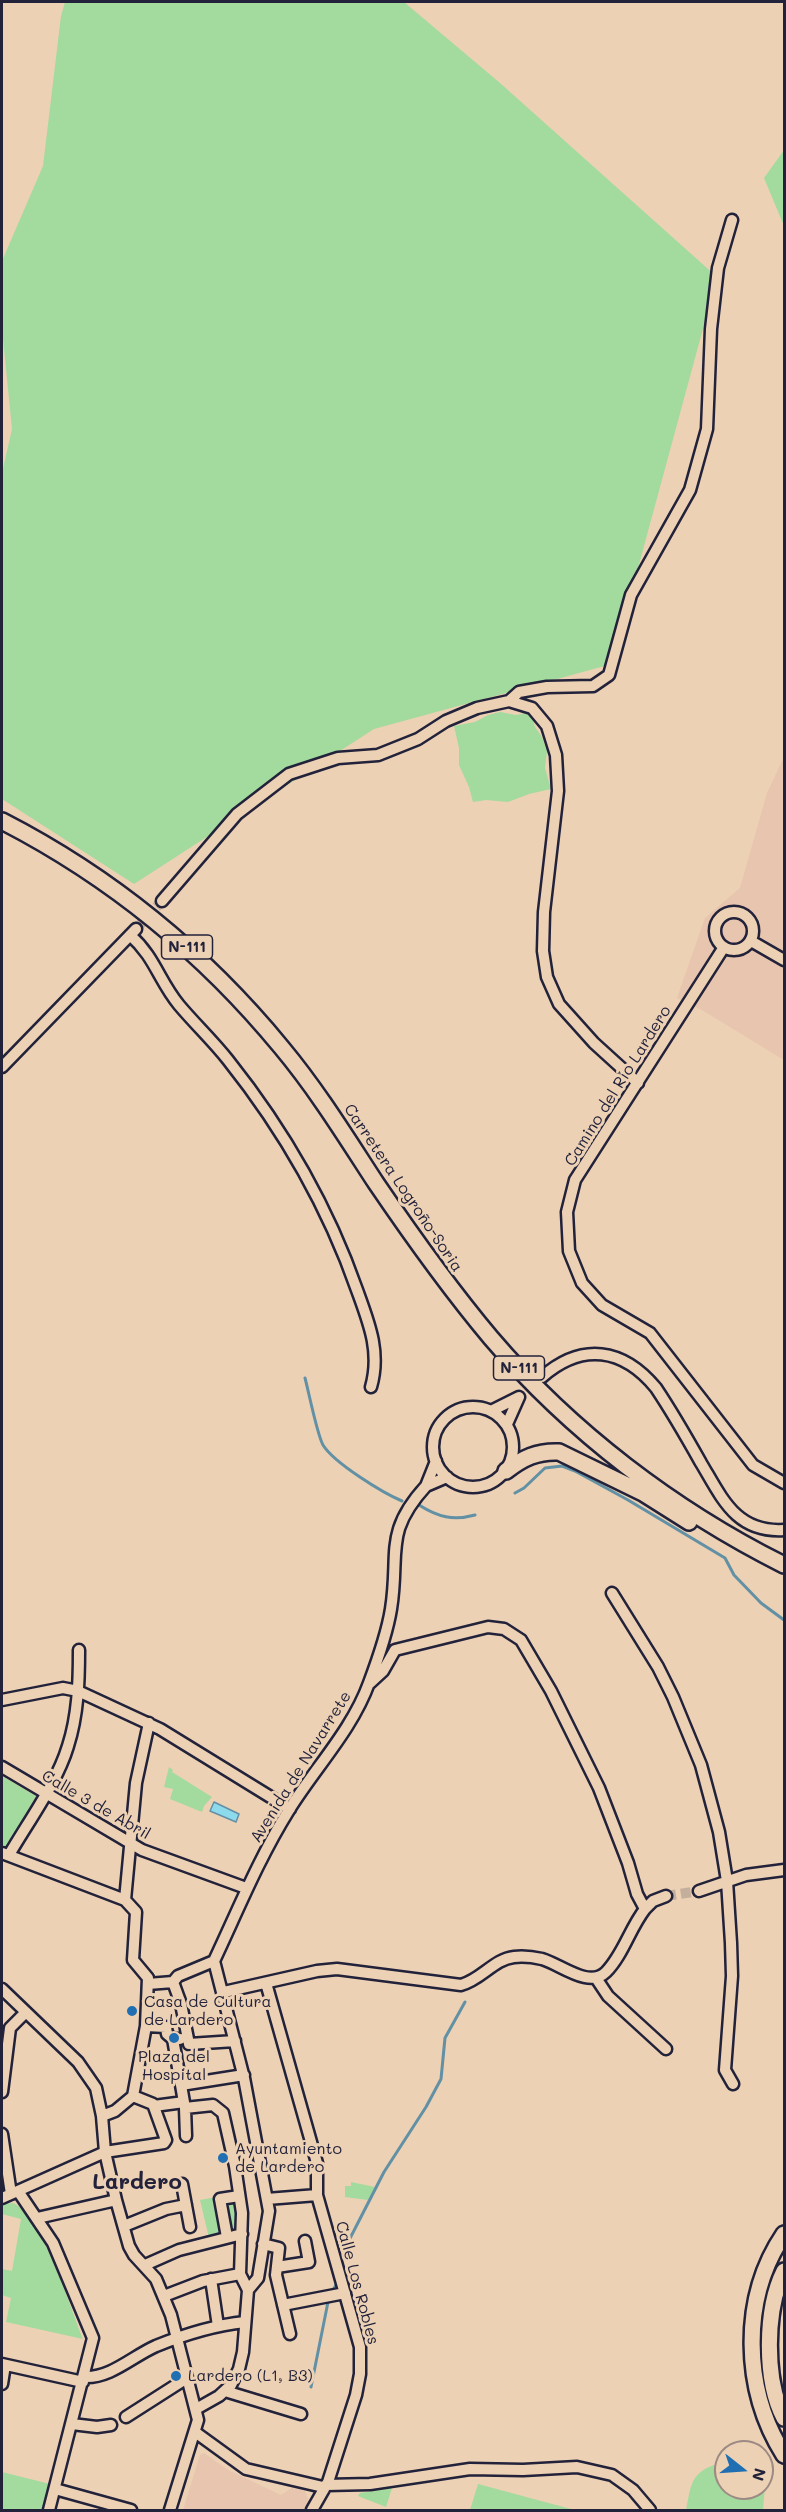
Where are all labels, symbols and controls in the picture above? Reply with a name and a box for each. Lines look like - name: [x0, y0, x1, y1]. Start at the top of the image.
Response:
- road number: N-111: [162, 935, 213, 959]
- street label: Camino del Río Lardero: [561, 1002, 675, 1170]
- street label: Carretera Logroño-Soria: [340, 1100, 466, 1276]
- road number: N-111: [494, 1356, 544, 1380]
- street label: Avenida de Navarrete: [246, 1688, 356, 1846]
- street label: Calle 3 de Abril: [38, 1766, 154, 1844]
- place label: Casa de Cultura de Lardero: [144, 1992, 271, 2030]
- marker: Casa de Cultura de Lardero: [125, 2004, 139, 2018]
- marker: Plaza del Hospital: [167, 2031, 181, 2045]
- place label: Plaza del Hospital: [138, 2047, 210, 2085]
- place label: Ayuntamiento de Lardero: [235, 2139, 342, 2177]
- marker: Ayuntamiento de Lardero: [216, 2151, 230, 2165]
- district label: Lardero: [92, 2169, 182, 2195]
- street label: Calle Los Robles: [331, 2219, 383, 2347]
- place label: Lardero (L1, B3): [188, 2366, 313, 2386]
- marker: Lardero (L1, B3): [169, 2369, 183, 2383]
- north arrow: [714, 2440, 774, 2500]
- text: N: [748, 2466, 772, 2484]

